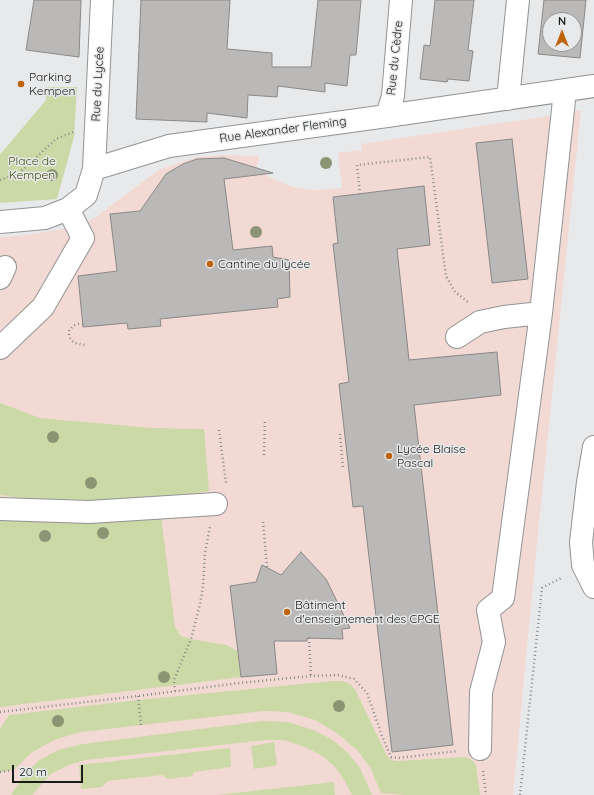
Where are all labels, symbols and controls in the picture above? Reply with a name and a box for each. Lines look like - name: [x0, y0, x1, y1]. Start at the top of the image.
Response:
- north arrow: [542, 12, 582, 52]
- text: N: [558, 14, 566, 28]
- street label: Rue du Cèdre: [384, 20, 406, 96]
- street label: Rue du Lycée: [89, 46, 107, 122]
- place label: Parking Kempen: [29, 70, 76, 98]
- marker: Parking Kempen: [16, 79, 26, 89]
- street label: Rue Alexander Fleming: [219, 114, 347, 146]
- park label: Place de Kempen: [8, 154, 56, 182]
- place label: Cantine du lycée: [218, 257, 310, 271]
- marker: Cantine du lycée: [205, 259, 215, 269]
- place label: Lycée Blaise Pascal: [397, 442, 466, 470]
- marker: Lycée Blaise Pascal: [384, 451, 394, 461]
- place label: Bâtiment d'enseignement des CPGE: [295, 598, 440, 626]
- marker: Bâtiment d'enseignement des CPGE: [282, 607, 292, 617]
- scale bar: [14, 757, 85, 783]
- text: 20 m: [19, 764, 47, 779]

